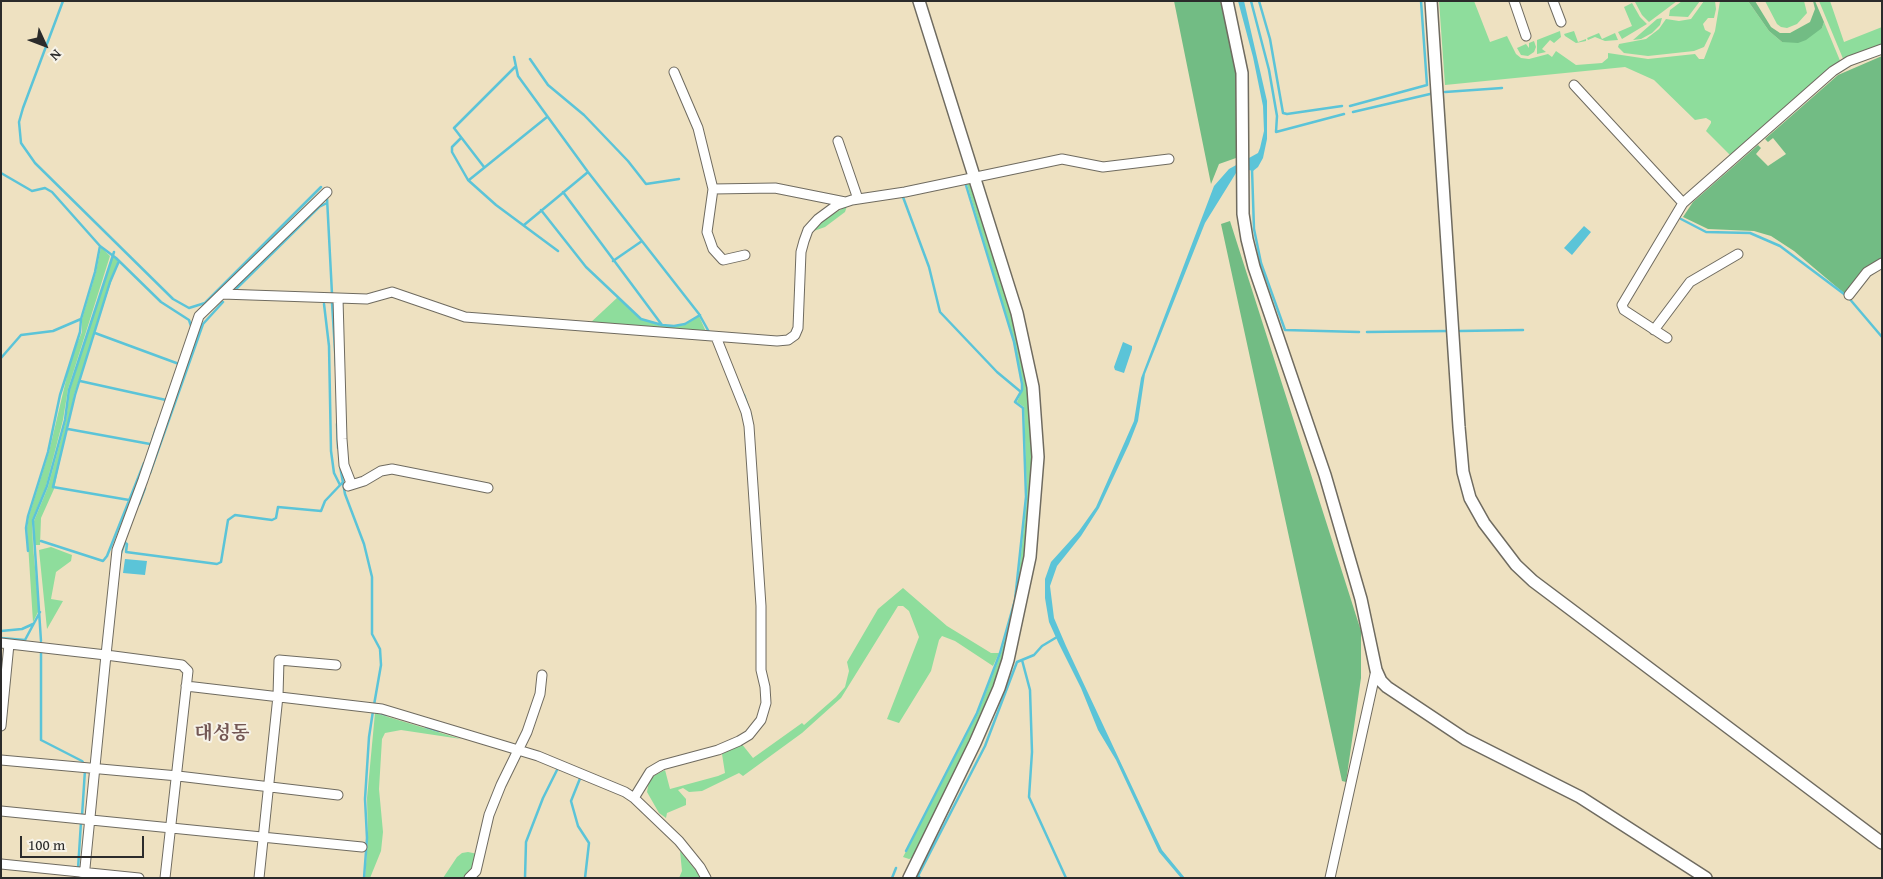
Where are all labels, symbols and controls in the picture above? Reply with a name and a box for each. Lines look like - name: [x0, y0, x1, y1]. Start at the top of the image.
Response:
- north arrow: [20, 20, 70, 70]
- text: N: [45, 45, 66, 65]
- district label: 대성동: [194, 723, 250, 745]
- scale bar: [22, 826, 146, 858]
- text: 100 m: [28, 834, 65, 855]

